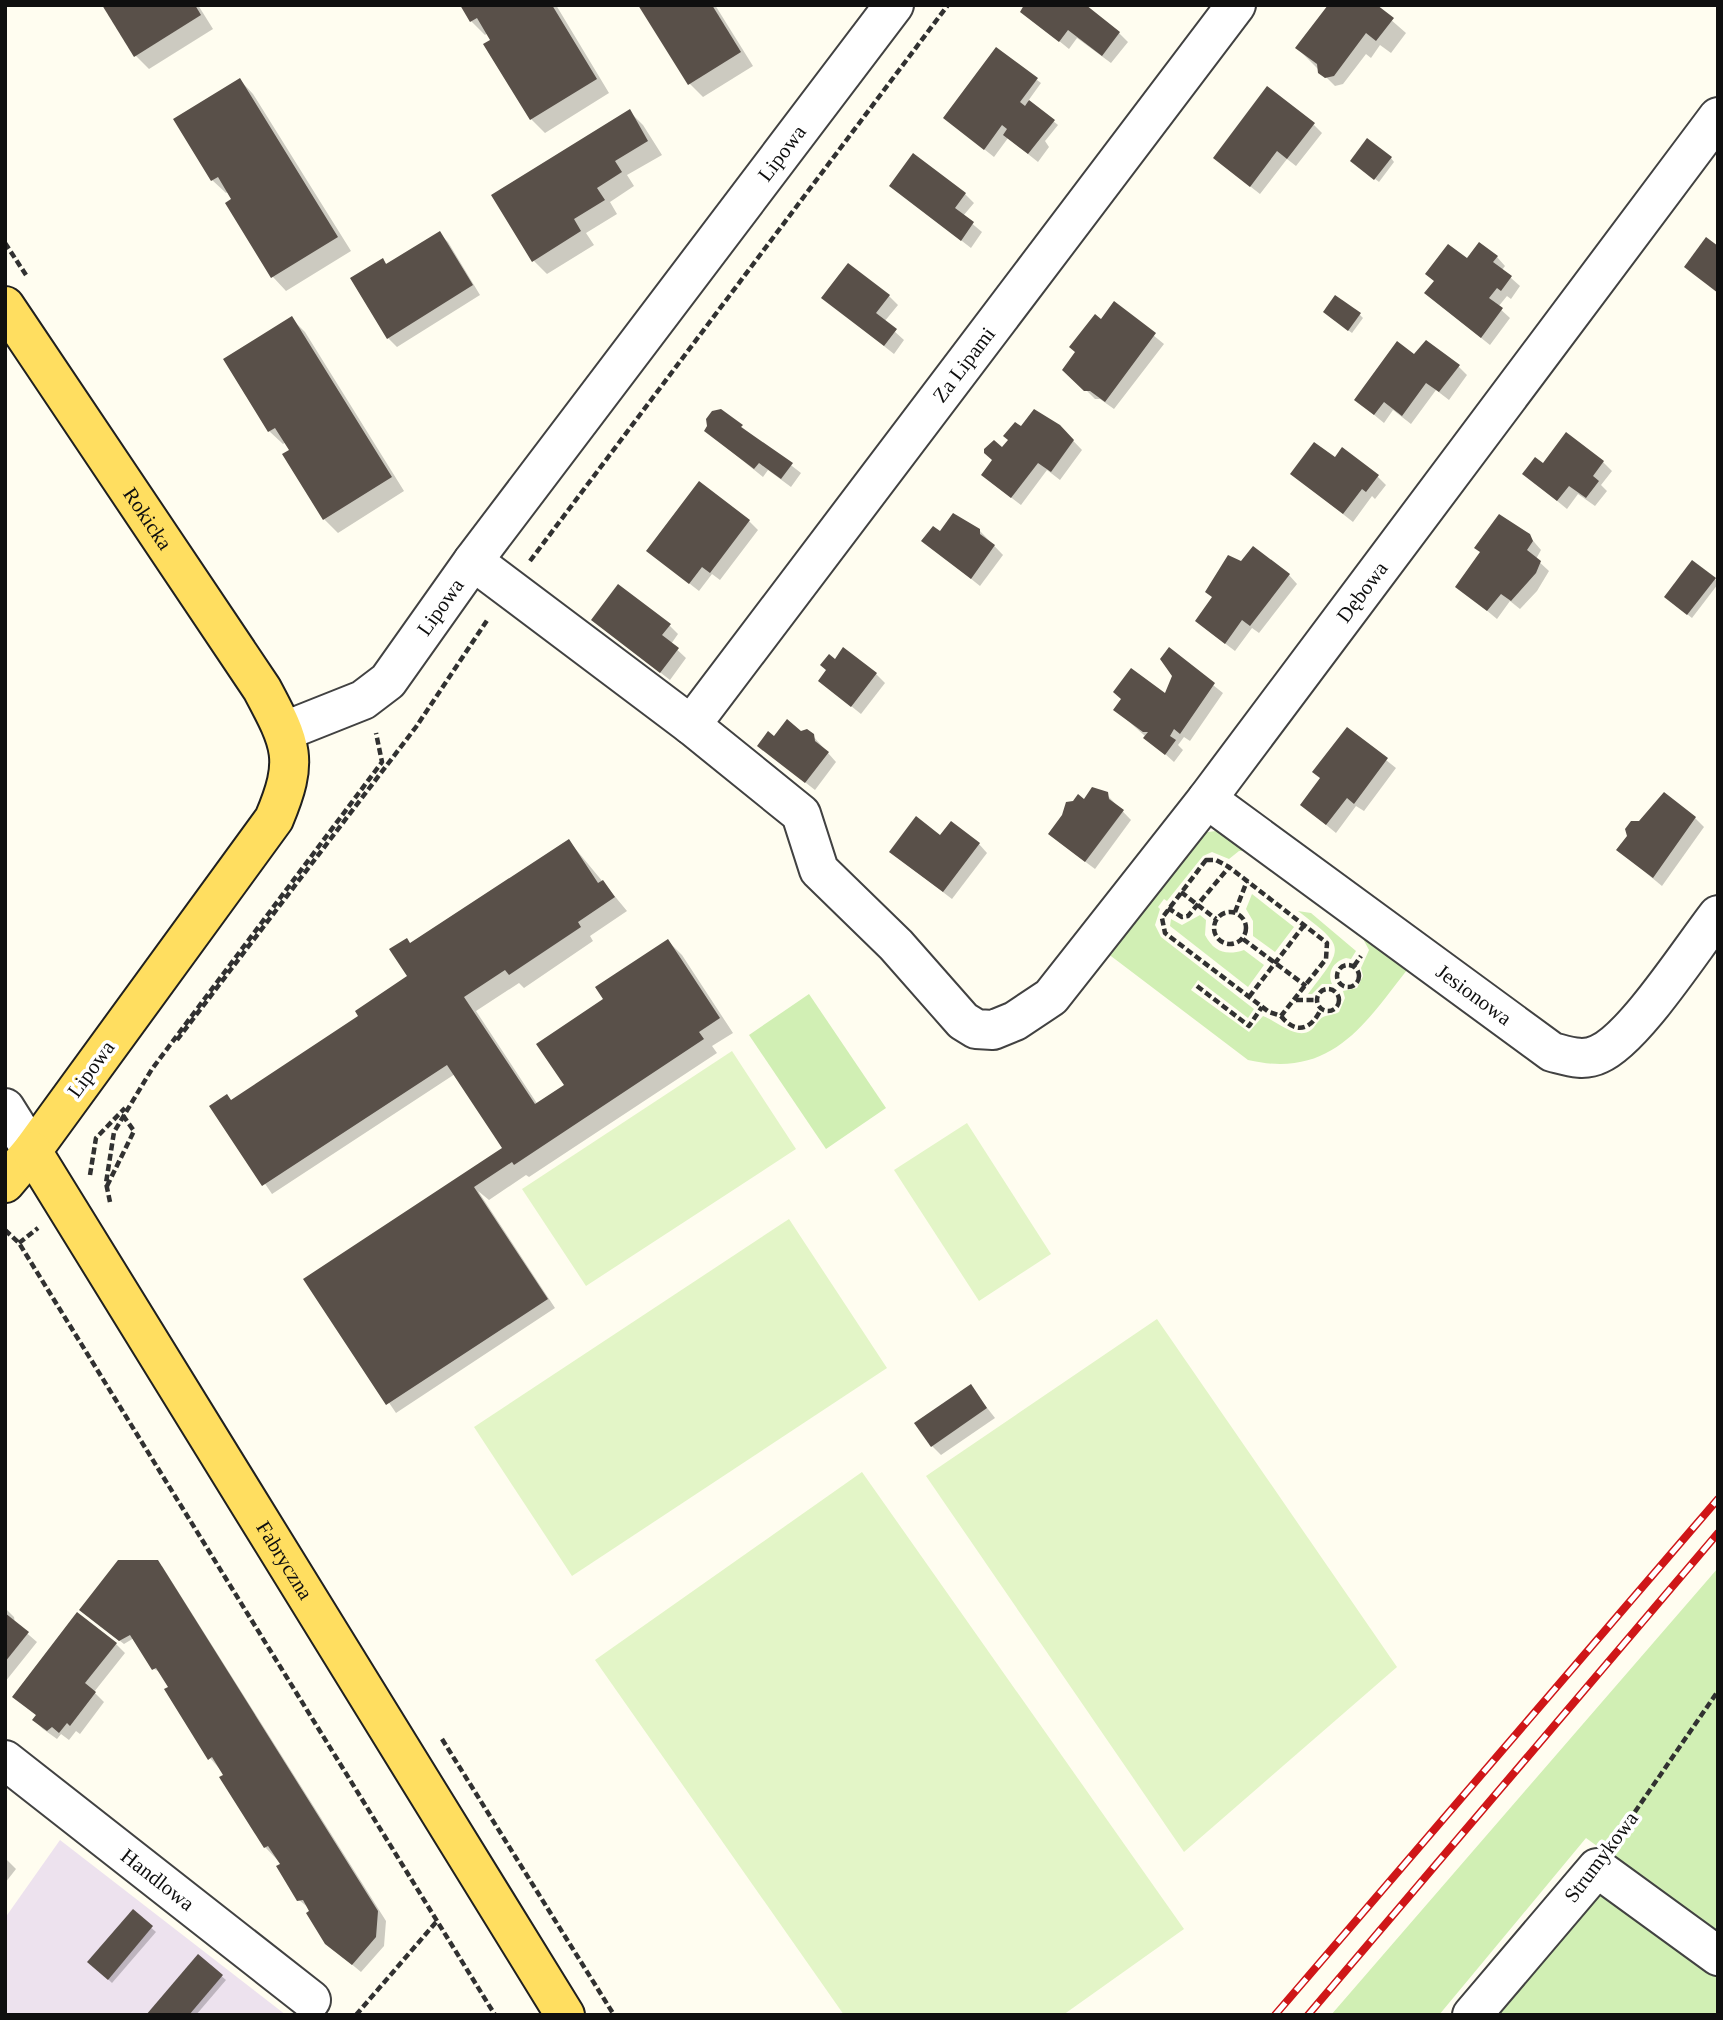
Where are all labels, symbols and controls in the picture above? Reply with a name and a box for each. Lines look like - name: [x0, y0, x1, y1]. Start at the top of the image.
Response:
- street label: Lipowa: [753, 120, 811, 186]
- street label: Za Lipami: [928, 322, 1000, 407]
- street label: Rokicka: [118, 483, 177, 555]
- street label: Dębowa: [1332, 556, 1393, 627]
- street label: Lipowa: [412, 573, 469, 640]
- street label: Jesionowa: [1432, 959, 1517, 1031]
- street label: Lipowa: [62, 1035, 120, 1102]
- street label: Fabryczna: [251, 1517, 318, 1604]
- street label: Strumykowa: [1559, 1806, 1643, 1907]
- street label: Handlowa: [116, 1844, 200, 1916]

